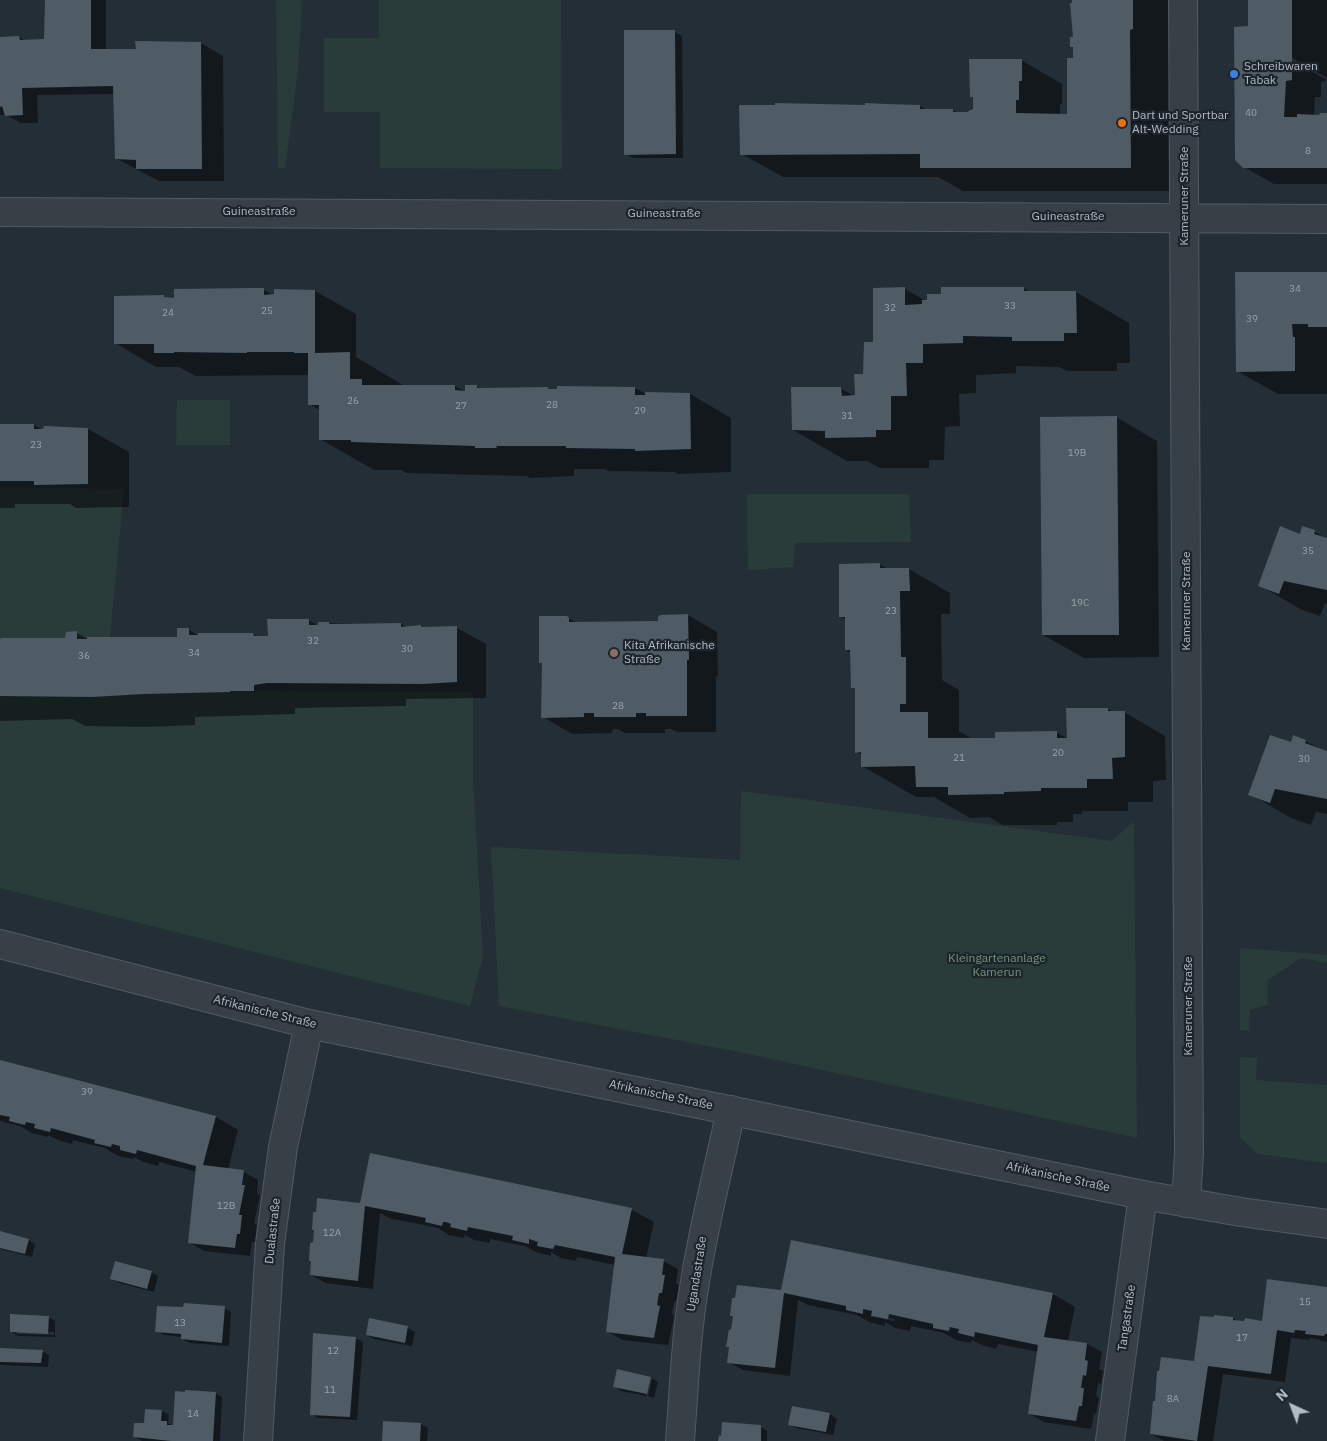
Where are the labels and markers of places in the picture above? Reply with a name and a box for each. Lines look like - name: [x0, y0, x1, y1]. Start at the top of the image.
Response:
- place label: Schreibwaren Tabak: [1244, 60, 1318, 88]
- marker: Schreibwaren Tabak: [1228, 68, 1240, 80]
- place label: Dart und Sportbar Alt-Wedding: [1132, 109, 1228, 137]
- marker: Dart und Sportbar Alt-Wedding: [1116, 117, 1128, 129]
- place label: Kita Afrikanische Straße: [624, 639, 715, 667]
- marker: Kita Afrikanische Straße: [608, 647, 620, 659]

